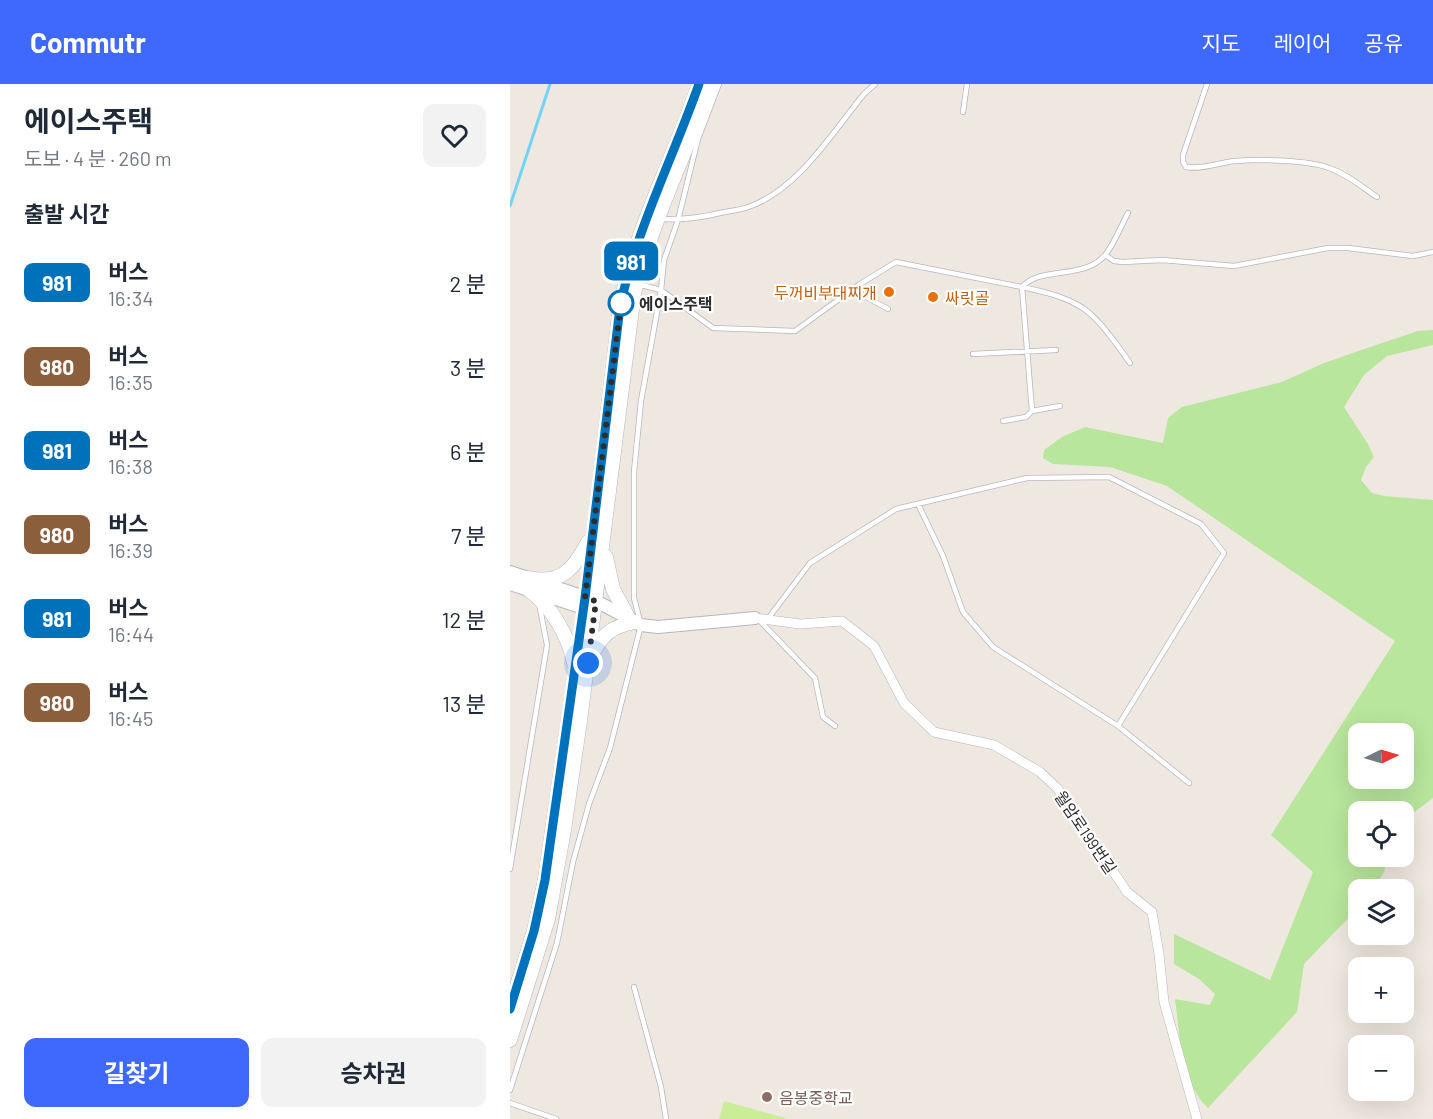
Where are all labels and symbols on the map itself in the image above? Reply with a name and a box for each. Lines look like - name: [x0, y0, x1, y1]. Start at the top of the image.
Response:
- line badge: 981: [596, 242, 666, 280]
- place label: 두꺼비부대찌개: [774, 283, 877, 302]
- marker: 두꺼비부대찌개: [882, 285, 896, 299]
- place label: 싸릿골: [945, 288, 989, 307]
- marker: 에이스주택: [608, 290, 634, 316]
- marker: 싸릿골: [926, 290, 940, 304]
- place label: 에이스주택: [639, 294, 713, 313]
- your location: [573, 648, 603, 678]
- north arrow: [1348, 723, 1414, 789]
- street label: 월암로199번길: [1051, 787, 1121, 877]
- place label: 음봉중학교: [779, 1088, 853, 1107]
- marker: 음봉중학교: [760, 1090, 774, 1104]

